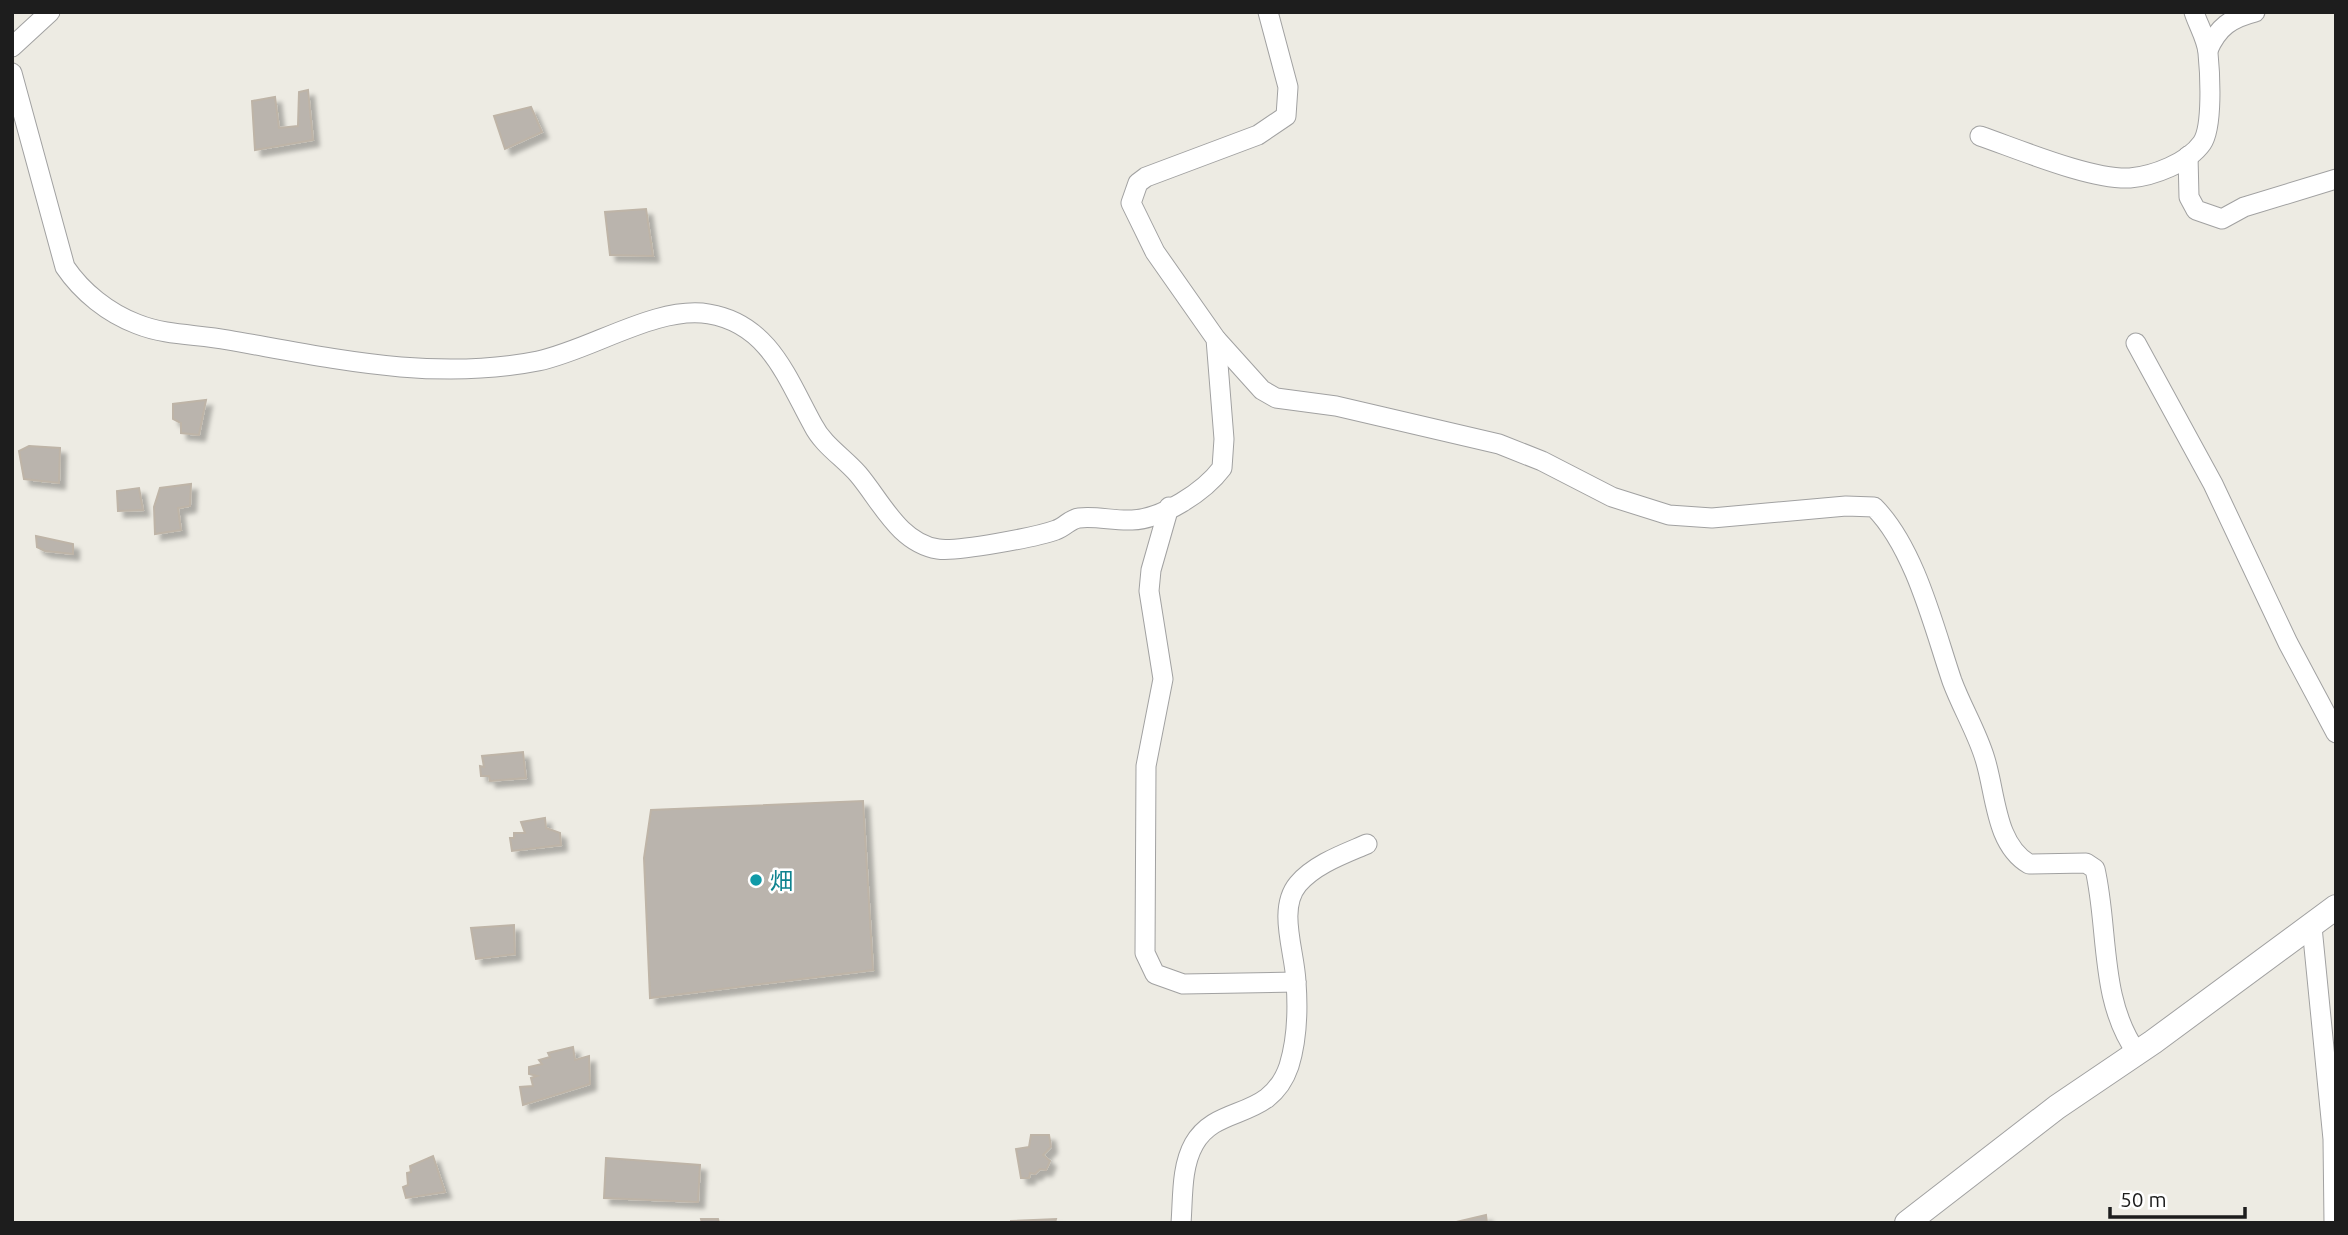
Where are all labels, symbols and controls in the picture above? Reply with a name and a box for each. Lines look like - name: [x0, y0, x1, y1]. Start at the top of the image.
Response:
- place label: 畑: [770, 868, 793, 893]
- marker: 畑: [748, 872, 764, 888]
- scale bar: [2110, 1176, 2245, 1220]
- text: 50 m: [2120, 1187, 2167, 1211]

